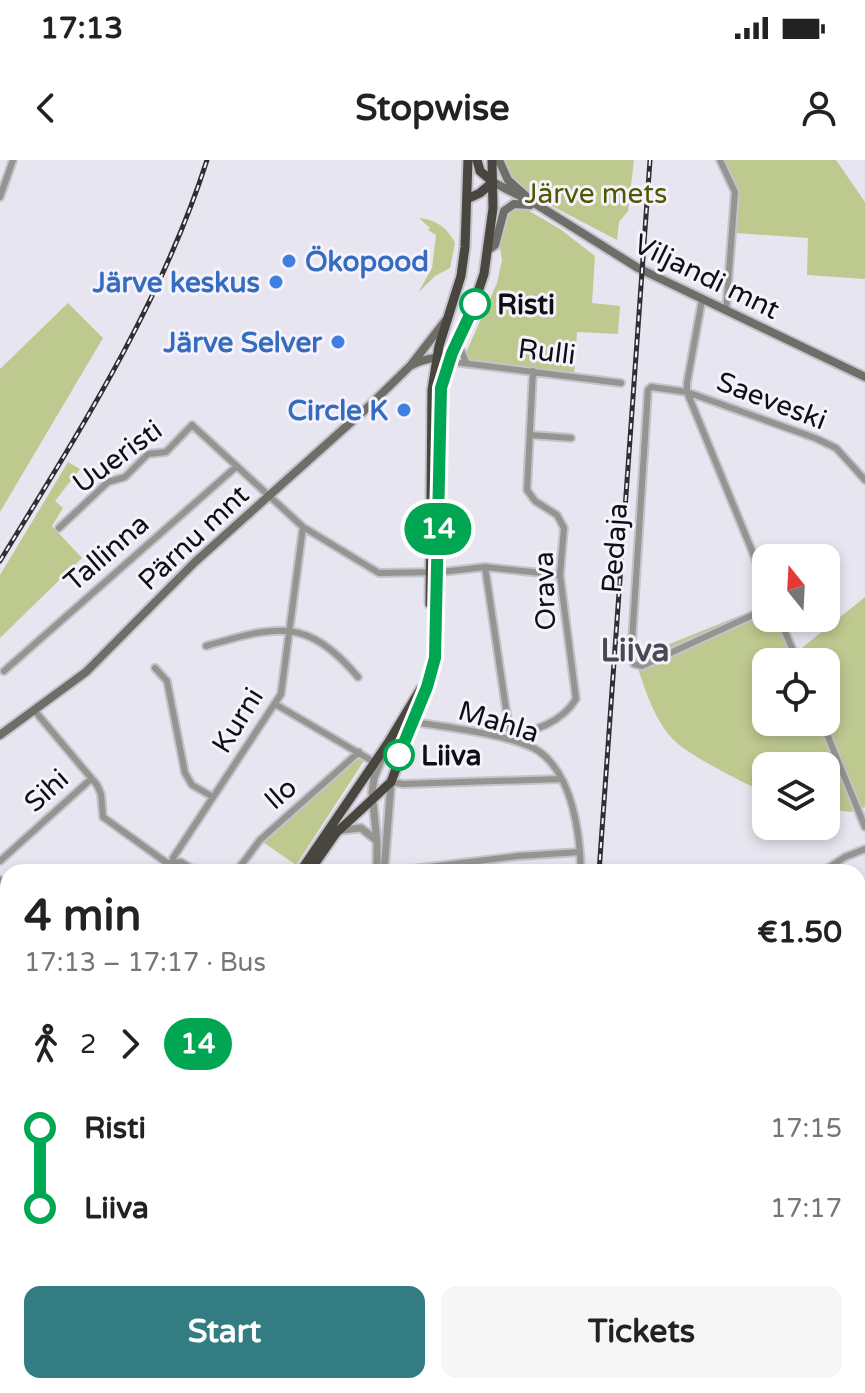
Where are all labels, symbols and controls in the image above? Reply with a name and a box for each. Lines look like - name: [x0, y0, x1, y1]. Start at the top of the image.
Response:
- text: 17:13: [40, 10, 123, 47]
- icon: back: [24, 86, 68, 130]
- icon: person: [797, 86, 841, 130]
- text: Stopwise: [355, 87, 510, 130]
- park label: Järve mets: [525, 177, 667, 211]
- street label: Viljandi mnt: [628, 227, 785, 327]
- place label: Ökopood: [305, 245, 429, 279]
- marker: Ökopood: [280, 252, 298, 270]
- place label: Järve keskus: [92, 266, 260, 300]
- marker: Järve keskus: [267, 273, 285, 291]
- place label: Risti: [497, 288, 555, 322]
- marker: Risti: [460, 289, 490, 319]
- place label: Järve Selver: [162, 326, 323, 360]
- street label: Rulli: [516, 332, 578, 372]
- marker: Järve Selver: [329, 333, 347, 351]
- street label: Saeveski: [712, 364, 831, 437]
- place label: Circle K: [287, 394, 388, 428]
- marker: Circle K: [395, 401, 413, 419]
- street label: Uueristi: [66, 413, 169, 501]
- street label: Pärnu mnt: [131, 478, 256, 598]
- street label: Pedaja: [595, 502, 635, 594]
- line badge: 14: [402, 503, 474, 555]
- street label: Tallinna: [57, 507, 156, 599]
- text: 14: [420, 512, 456, 546]
- north arrow: [752, 544, 840, 632]
- map controls: [752, 544, 840, 840]
- street label: Orava: [527, 551, 563, 631]
- district label: Liiva: [600, 632, 670, 670]
- button: locate: [752, 648, 840, 736]
- street label: Kurni: [205, 682, 271, 759]
- street label: Mahla: [454, 694, 543, 750]
- place label: Liiva: [421, 739, 481, 773]
- marker: Liiva: [384, 740, 414, 770]
- button: layers: [752, 752, 840, 840]
- street label: Sihi: [17, 762, 76, 819]
- street label: Ilo: [258, 771, 304, 817]
- text: 4 min: [24, 890, 141, 943]
- text: €1.50: [757, 914, 842, 951]
- text: 17:13 – 17:17 · Bus: [24, 947, 266, 978]
- icon: walk: [24, 1022, 68, 1066]
- icon: forward: [108, 1022, 152, 1066]
- text: 14: [180, 1027, 216, 1061]
- text: 2: [80, 1029, 96, 1060]
- text: Risti: [84, 1110, 146, 1147]
- text: 17:15: [770, 1113, 842, 1144]
- text: Liiva: [84, 1190, 149, 1227]
- text: 17:17: [770, 1193, 842, 1224]
- button: Start: [24, 1286, 425, 1378]
- button: Tickets: [441, 1286, 842, 1378]

